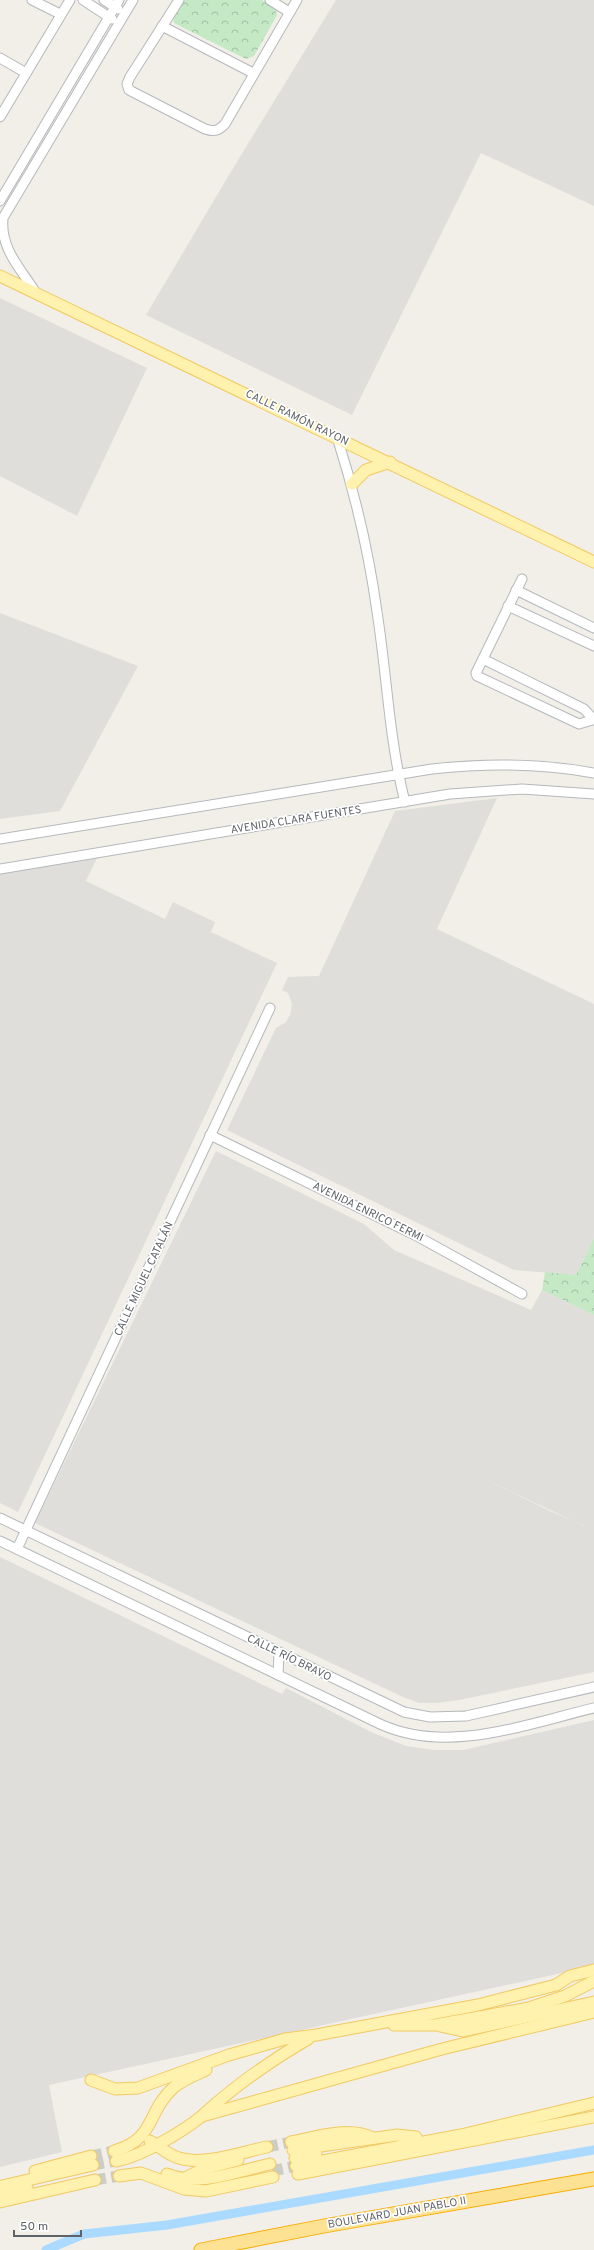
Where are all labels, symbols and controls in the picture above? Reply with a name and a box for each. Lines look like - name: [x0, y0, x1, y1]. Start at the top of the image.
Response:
- street label: CALLE RAMÓN RAYON: [243, 386, 351, 449]
- street label: AVENIDA CLARA FUENTES: [230, 803, 362, 837]
- street label: AVENIDA ENRICO FERMI: [310, 1179, 426, 1245]
- street label: CALLE MIGUEL CATALÁN: [110, 1219, 177, 1338]
- street label: CALLE RÍO BRAVO: [244, 1631, 334, 1685]
- street label: BOULEVARD JUAN PABLO II: [327, 2194, 467, 2232]
- scale bar: [14, 2212, 81, 2238]
- text: 50 m: [20, 2219, 48, 2235]

